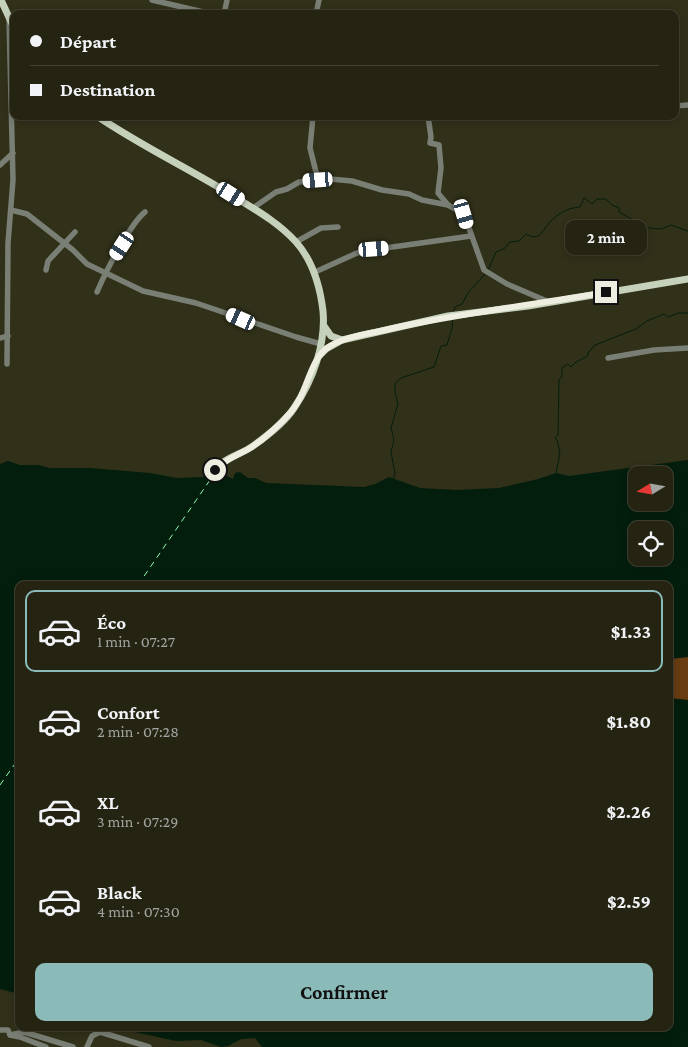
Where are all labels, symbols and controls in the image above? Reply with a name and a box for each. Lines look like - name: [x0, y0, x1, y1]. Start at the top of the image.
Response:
- text: Départ: [60, 31, 116, 52]
- text: Destination: [60, 79, 155, 100]
- car: [302, 171, 333, 189]
- car: [214, 180, 247, 208]
- car: [452, 198, 475, 230]
- callout: 2 min: [565, 220, 647, 254]
- car: [107, 229, 136, 263]
- text: 2 min: [587, 229, 625, 246]
- car: [358, 240, 389, 258]
- route end: [595, 281, 617, 303]
- car: [224, 306, 257, 332]
- route start: [204, 459, 226, 481]
- north arrow: [628, 466, 672, 511]
- map controls: [628, 466, 673, 566]
- button: locate: [628, 521, 673, 566]
- icon: car: [37, 609, 82, 654]
- text: Éco: [97, 612, 126, 633]
- text: $1.33: [611, 621, 651, 642]
- text: 1 min · 07:27: [97, 633, 175, 650]
- icon: car: [37, 699, 82, 744]
- text: Confort: [97, 702, 160, 723]
- text: $1.80: [607, 711, 651, 732]
- text: 2 min · 07:28: [97, 723, 179, 740]
- icon: car: [37, 789, 82, 834]
- text: XL: [97, 792, 119, 813]
- text: $2.26: [606, 801, 651, 822]
- text: 3 min · 07:29: [97, 813, 178, 830]
- icon: car: [37, 879, 82, 924]
- text: Black: [97, 882, 142, 903]
- text: $2.59: [607, 891, 651, 912]
- text: 4 min · 07:30: [97, 903, 180, 920]
- button: Confirmer: [35, 963, 653, 1021]

